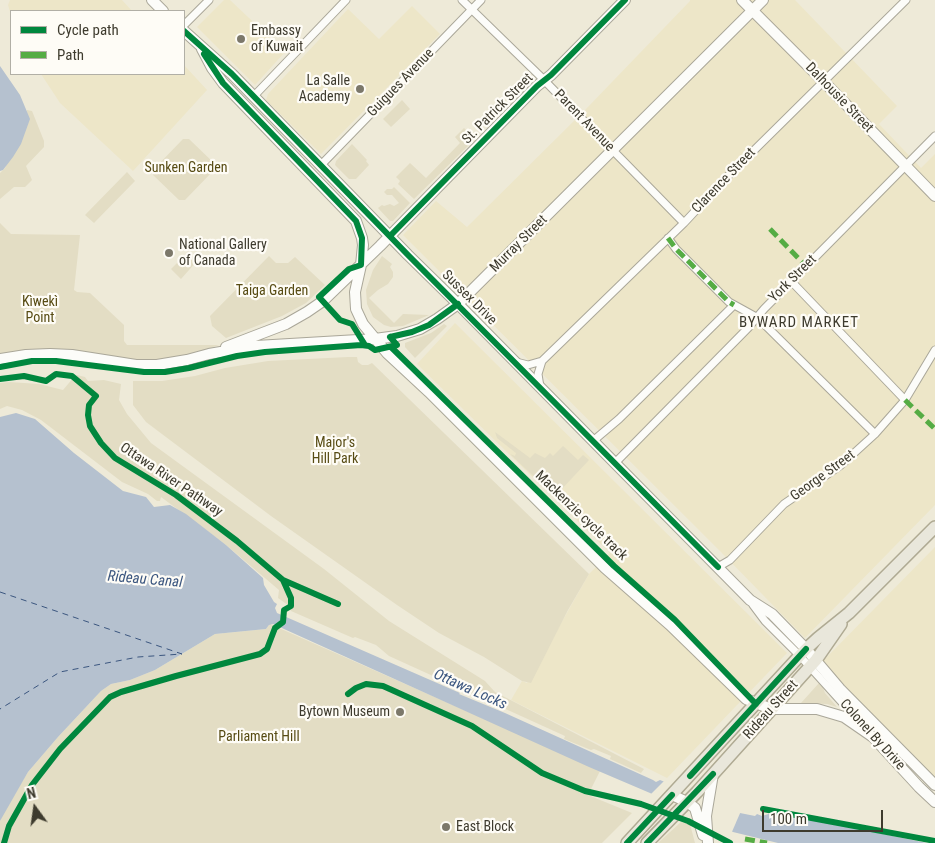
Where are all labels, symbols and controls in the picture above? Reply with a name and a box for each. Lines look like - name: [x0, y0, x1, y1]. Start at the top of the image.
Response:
- legend: [10, 10, 185, 75]
- text: Cycle path: [57, 21, 119, 39]
- place label: Embassy of Kuwait: [251, 23, 303, 56]
- marker: Embassy of Kuwait: [235, 33, 247, 45]
- street label: Guigues Avenue: [364, 45, 438, 121]
- text: Path: [57, 46, 84, 64]
- street label: Dalhousie Street: [801, 60, 877, 136]
- street label: St. Patrick Street: [459, 70, 537, 148]
- place label: La Salle Academy: [299, 73, 350, 105]
- marker: La Salle Academy: [354, 83, 366, 95]
- street label: Parent Avenue: [550, 87, 618, 155]
- street label: Clarence Street: [689, 145, 759, 217]
- park label: Sunken Garden: [145, 160, 227, 176]
- street label: Murray Street: [487, 212, 551, 276]
- place label: National Gallery of Canada: [179, 237, 267, 270]
- marker: National Gallery of Canada: [163, 247, 175, 259]
- street label: York Street: [766, 252, 820, 306]
- street label: Sussex Drive: [438, 267, 500, 329]
- park label: Taiga Garden: [236, 283, 308, 299]
- park label: Kìwekì Point: [22, 294, 58, 326]
- district label: BYWARD MARKET: [737, 314, 861, 332]
- park label: Major's Hill Park: [312, 435, 358, 468]
- street label: Ottawa River Pathway: [117, 440, 225, 520]
- street label: George Street: [788, 447, 858, 505]
- street label: Mackenzie cycle track: [531, 468, 631, 564]
- water label: Rideau Canal: [107, 568, 183, 592]
- water label: Ottawa Locks: [431, 666, 509, 714]
- street label: Rideau Street: [740, 677, 802, 743]
- street label: Colonel By Drive: [836, 696, 908, 774]
- place label: Bytown Museum: [299, 704, 390, 720]
- marker: Bytown Museum: [394, 706, 406, 718]
- park label: Parliament Hill: [218, 729, 300, 745]
- north arrow: [10, 783, 60, 833]
- text: N: [25, 785, 37, 802]
- scale bar: [765, 800, 886, 832]
- text: 100 m: [770, 810, 807, 828]
- place label: East Block: [456, 819, 514, 835]
- marker: East Block: [440, 821, 452, 833]

